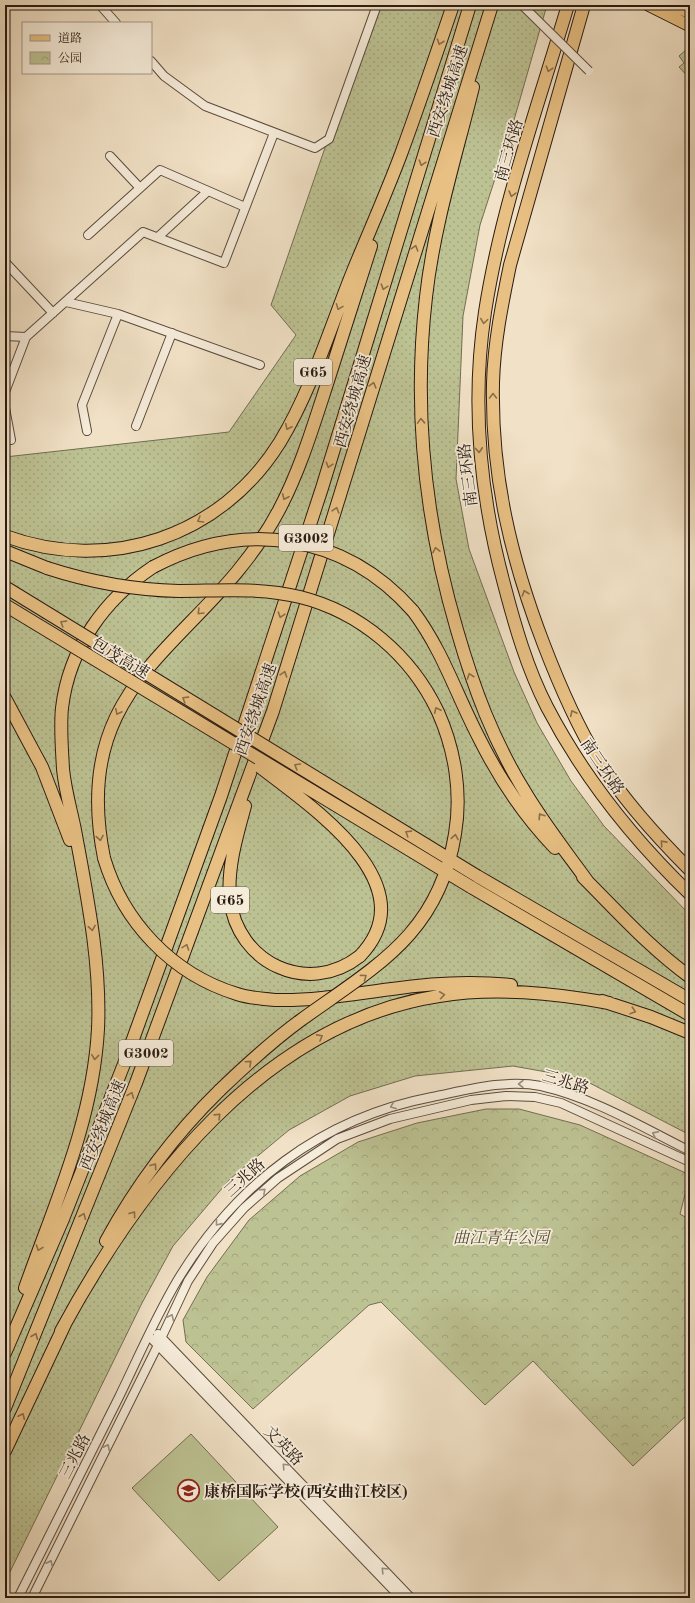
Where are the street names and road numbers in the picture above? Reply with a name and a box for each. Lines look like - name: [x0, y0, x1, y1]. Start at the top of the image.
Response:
- street label: 西安绕城高速: [425, 43, 471, 140]
- street label: 南三环路: [491, 117, 526, 184]
- street label: 西安绕城高速: [331, 353, 375, 450]
- road number: G65: [294, 359, 332, 385]
- street label: 南三环路: [455, 442, 481, 508]
- road number: G3002: [279, 525, 333, 551]
- street label: 包茂高速: [88, 634, 153, 682]
- street label: 西安绕城高速: [232, 661, 280, 758]
- street label: 南三环路: [577, 735, 628, 798]
- road number: G65: [211, 887, 249, 913]
- road number: G3002: [119, 1040, 173, 1066]
- street label: 三兆路: [540, 1066, 591, 1098]
- street label: 西安绕城高速: [77, 1077, 129, 1173]
- street label: 三兆路: [221, 1155, 269, 1200]
- street label: 文英路: [260, 1422, 306, 1469]
- street label: 三兆路: [56, 1431, 94, 1482]

